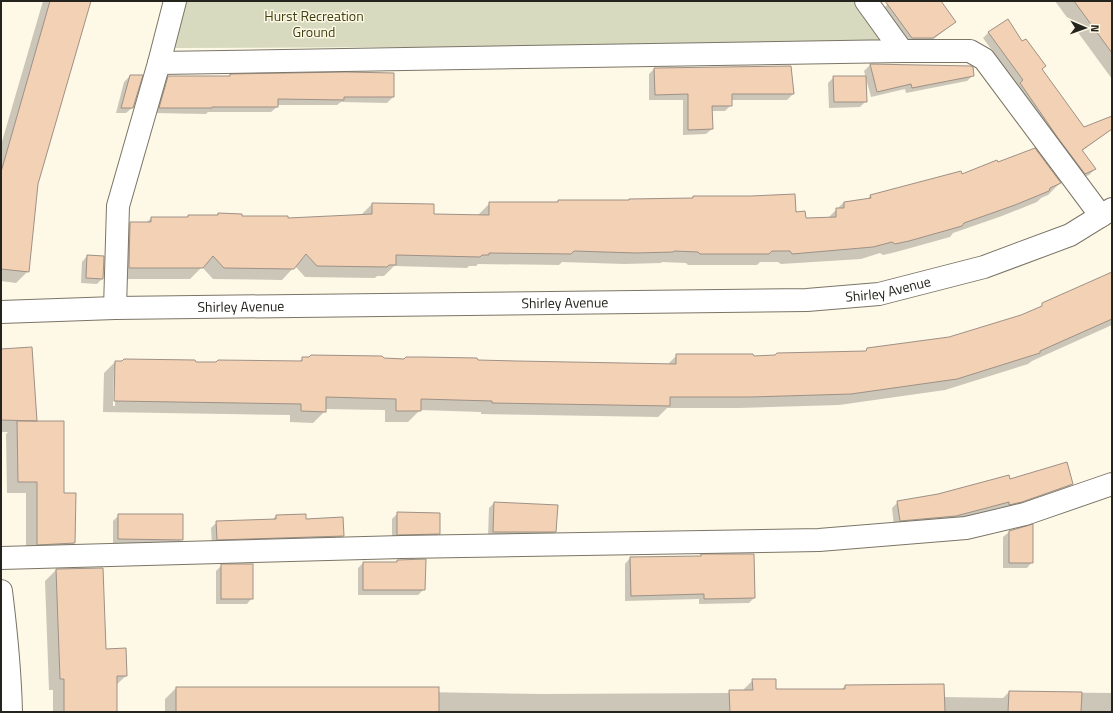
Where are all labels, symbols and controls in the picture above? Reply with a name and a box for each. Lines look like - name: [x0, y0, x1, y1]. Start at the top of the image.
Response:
- park label: Hurst Recreation Ground: [264, 5, 364, 42]
- north arrow: [1065, 8, 1105, 48]
- text: N: [1087, 24, 1103, 32]
- street label: Shirley Avenue: [844, 270, 933, 307]
- street label: Shirley Avenue: [521, 291, 608, 313]
- street label: Shirley Avenue: [197, 295, 285, 317]

